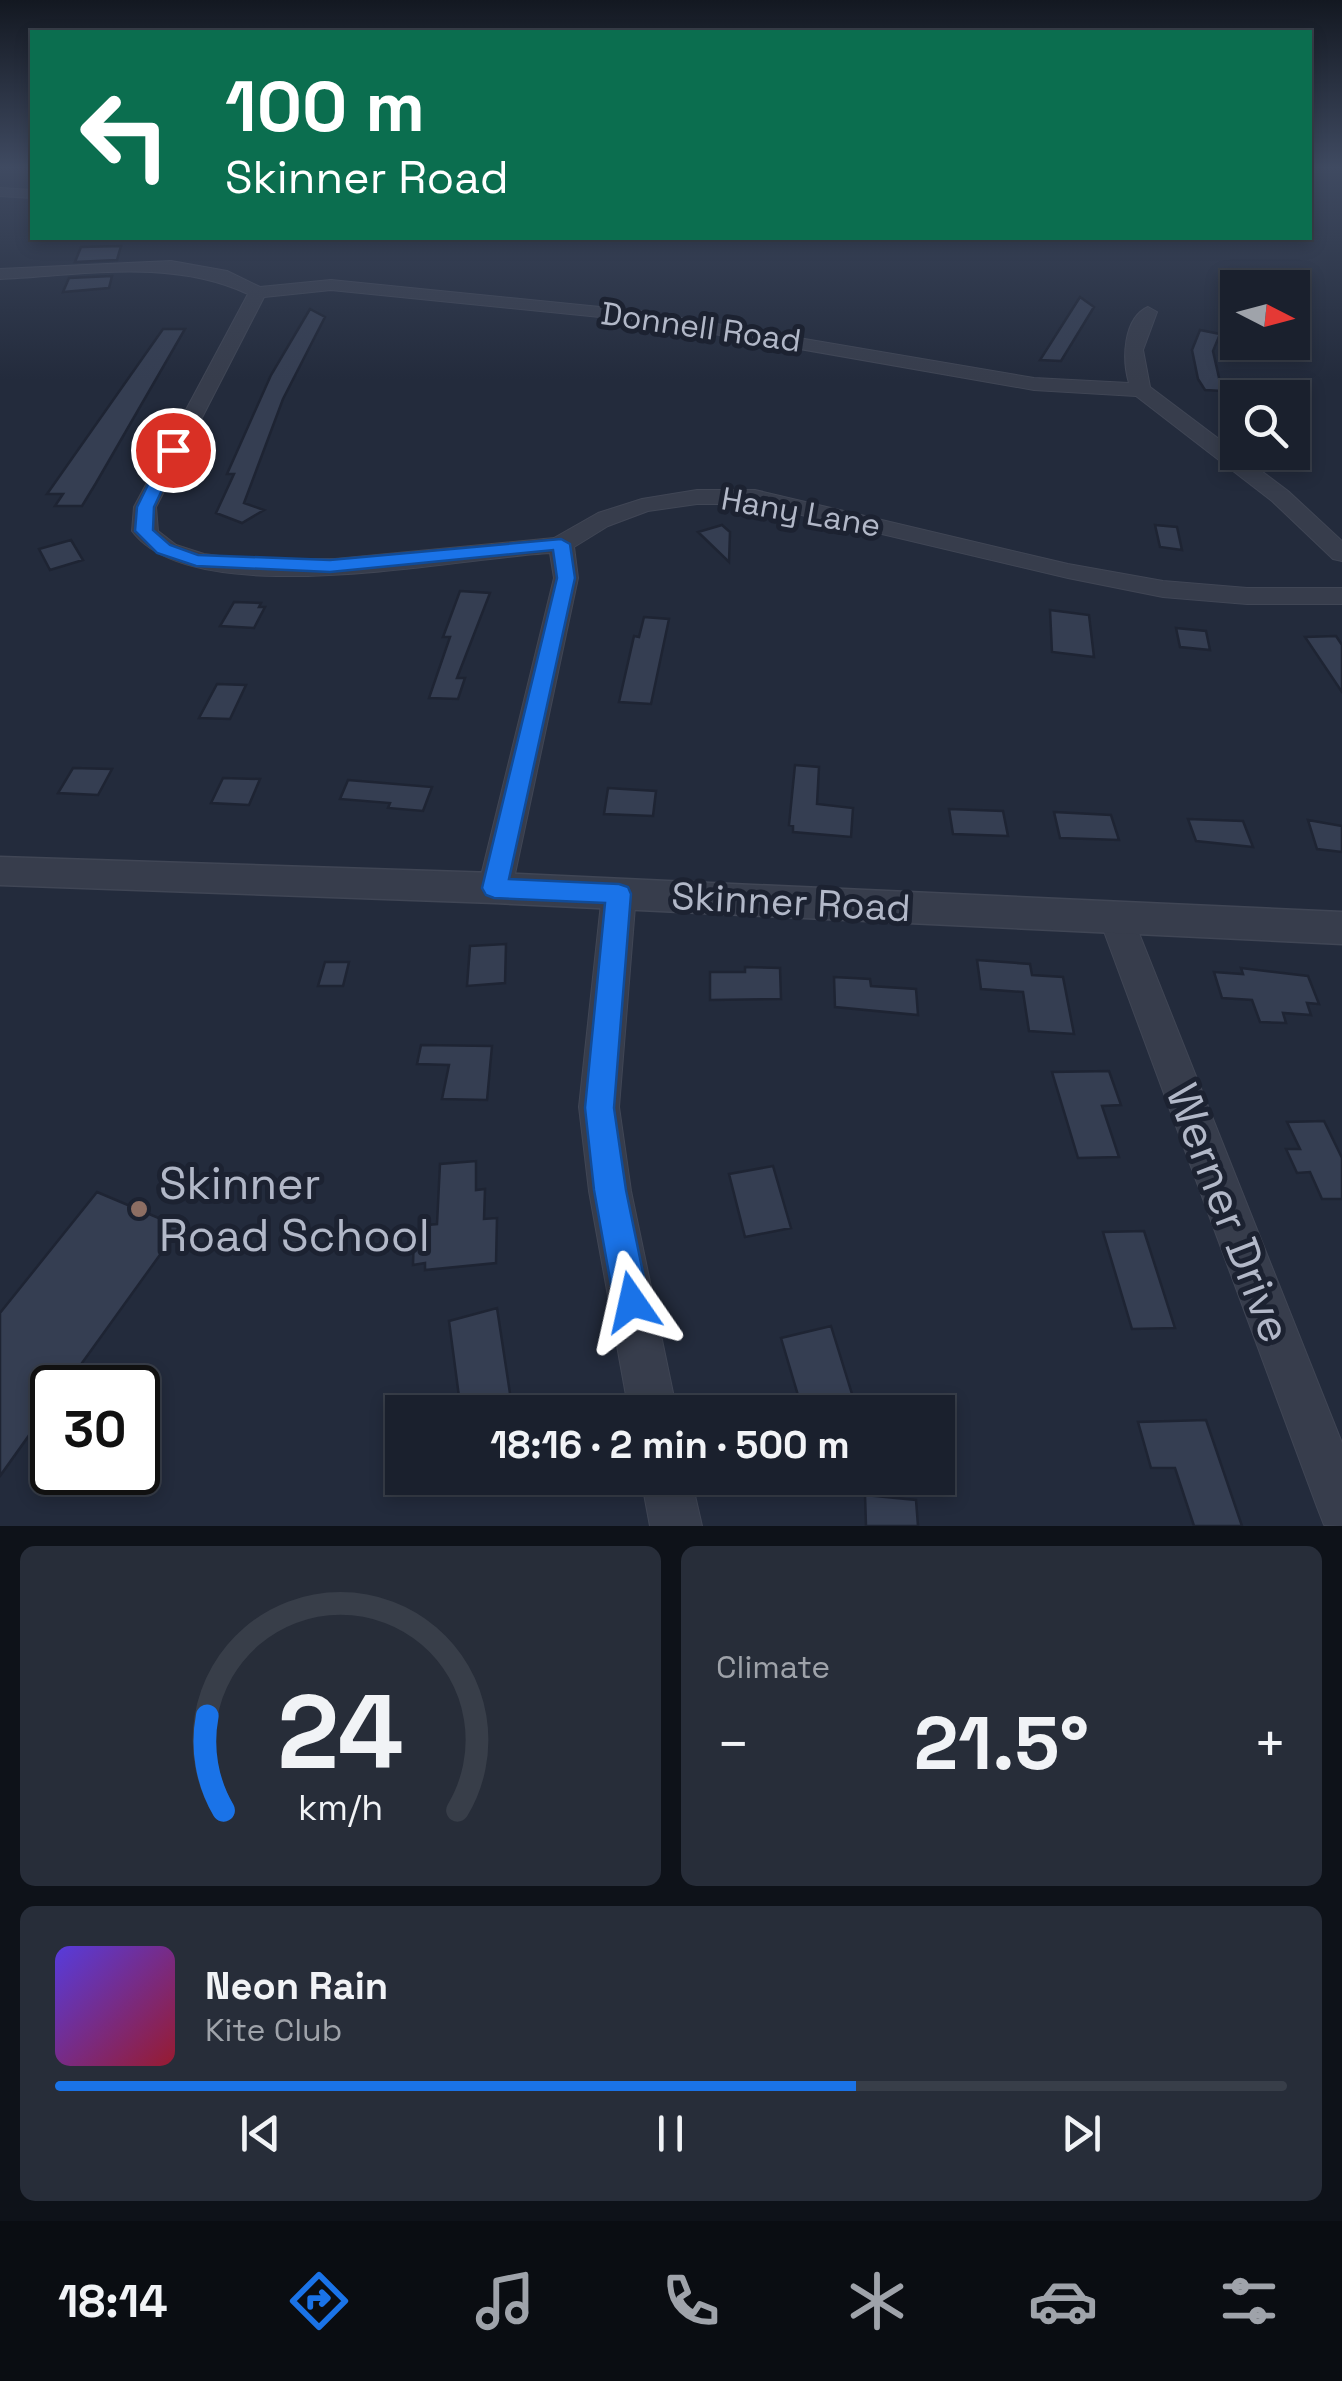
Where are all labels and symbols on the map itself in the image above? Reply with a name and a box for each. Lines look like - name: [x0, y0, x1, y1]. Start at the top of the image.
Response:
- north arrow: [1220, 270, 1310, 360]
- street label: Donnell Road: [598, 293, 804, 361]
- pin: [131, 408, 216, 493]
- street label: Hany Lane: [718, 478, 884, 546]
- street label: Skinner Road: [670, 872, 912, 932]
- street label: Werner Drive: [1153, 1075, 1305, 1351]
- place label: Skinner Road School: [159, 1155, 430, 1264]
- marker: Skinner Road School: [128, 1198, 150, 1220]
- position arrow: [580, 1250, 684, 1354]
- speed limit sign: 30: [30, 1365, 160, 1495]

